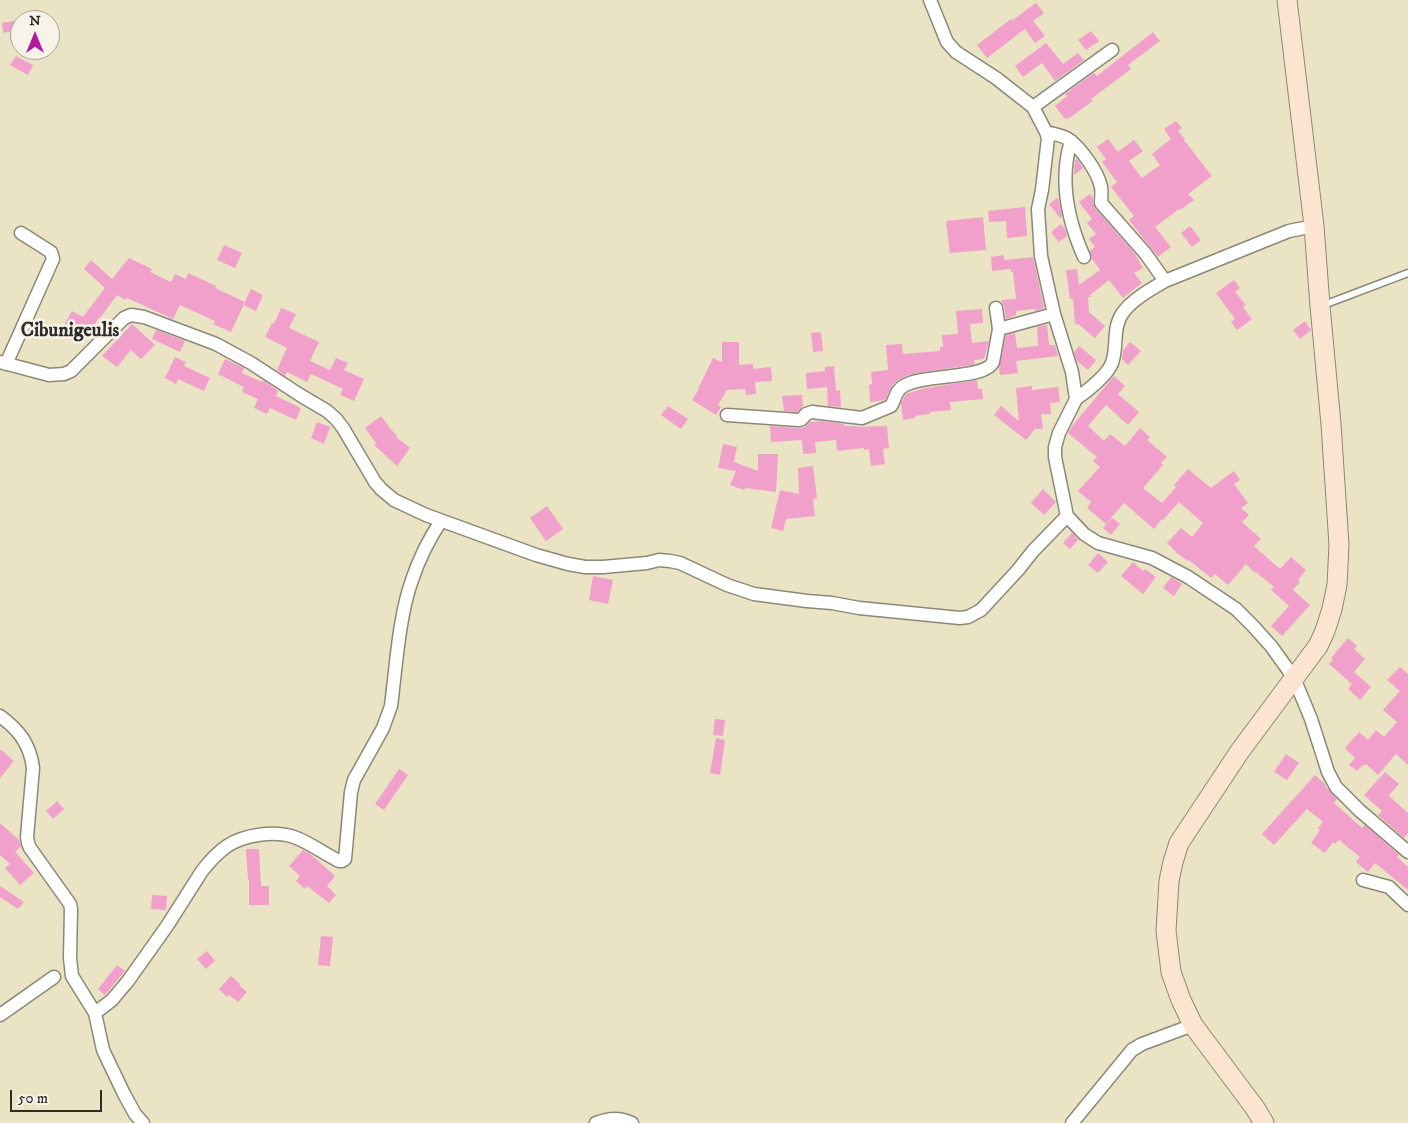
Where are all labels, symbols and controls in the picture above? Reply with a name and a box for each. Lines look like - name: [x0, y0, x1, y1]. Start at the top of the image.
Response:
- north arrow: [10, 10, 60, 60]
- text: N: [29, 12, 41, 30]
- district label: Cibunigeulis: [21, 320, 119, 344]
- scale bar: [12, 1080, 105, 1112]
- text: 50 m: [18, 1089, 48, 1108]

